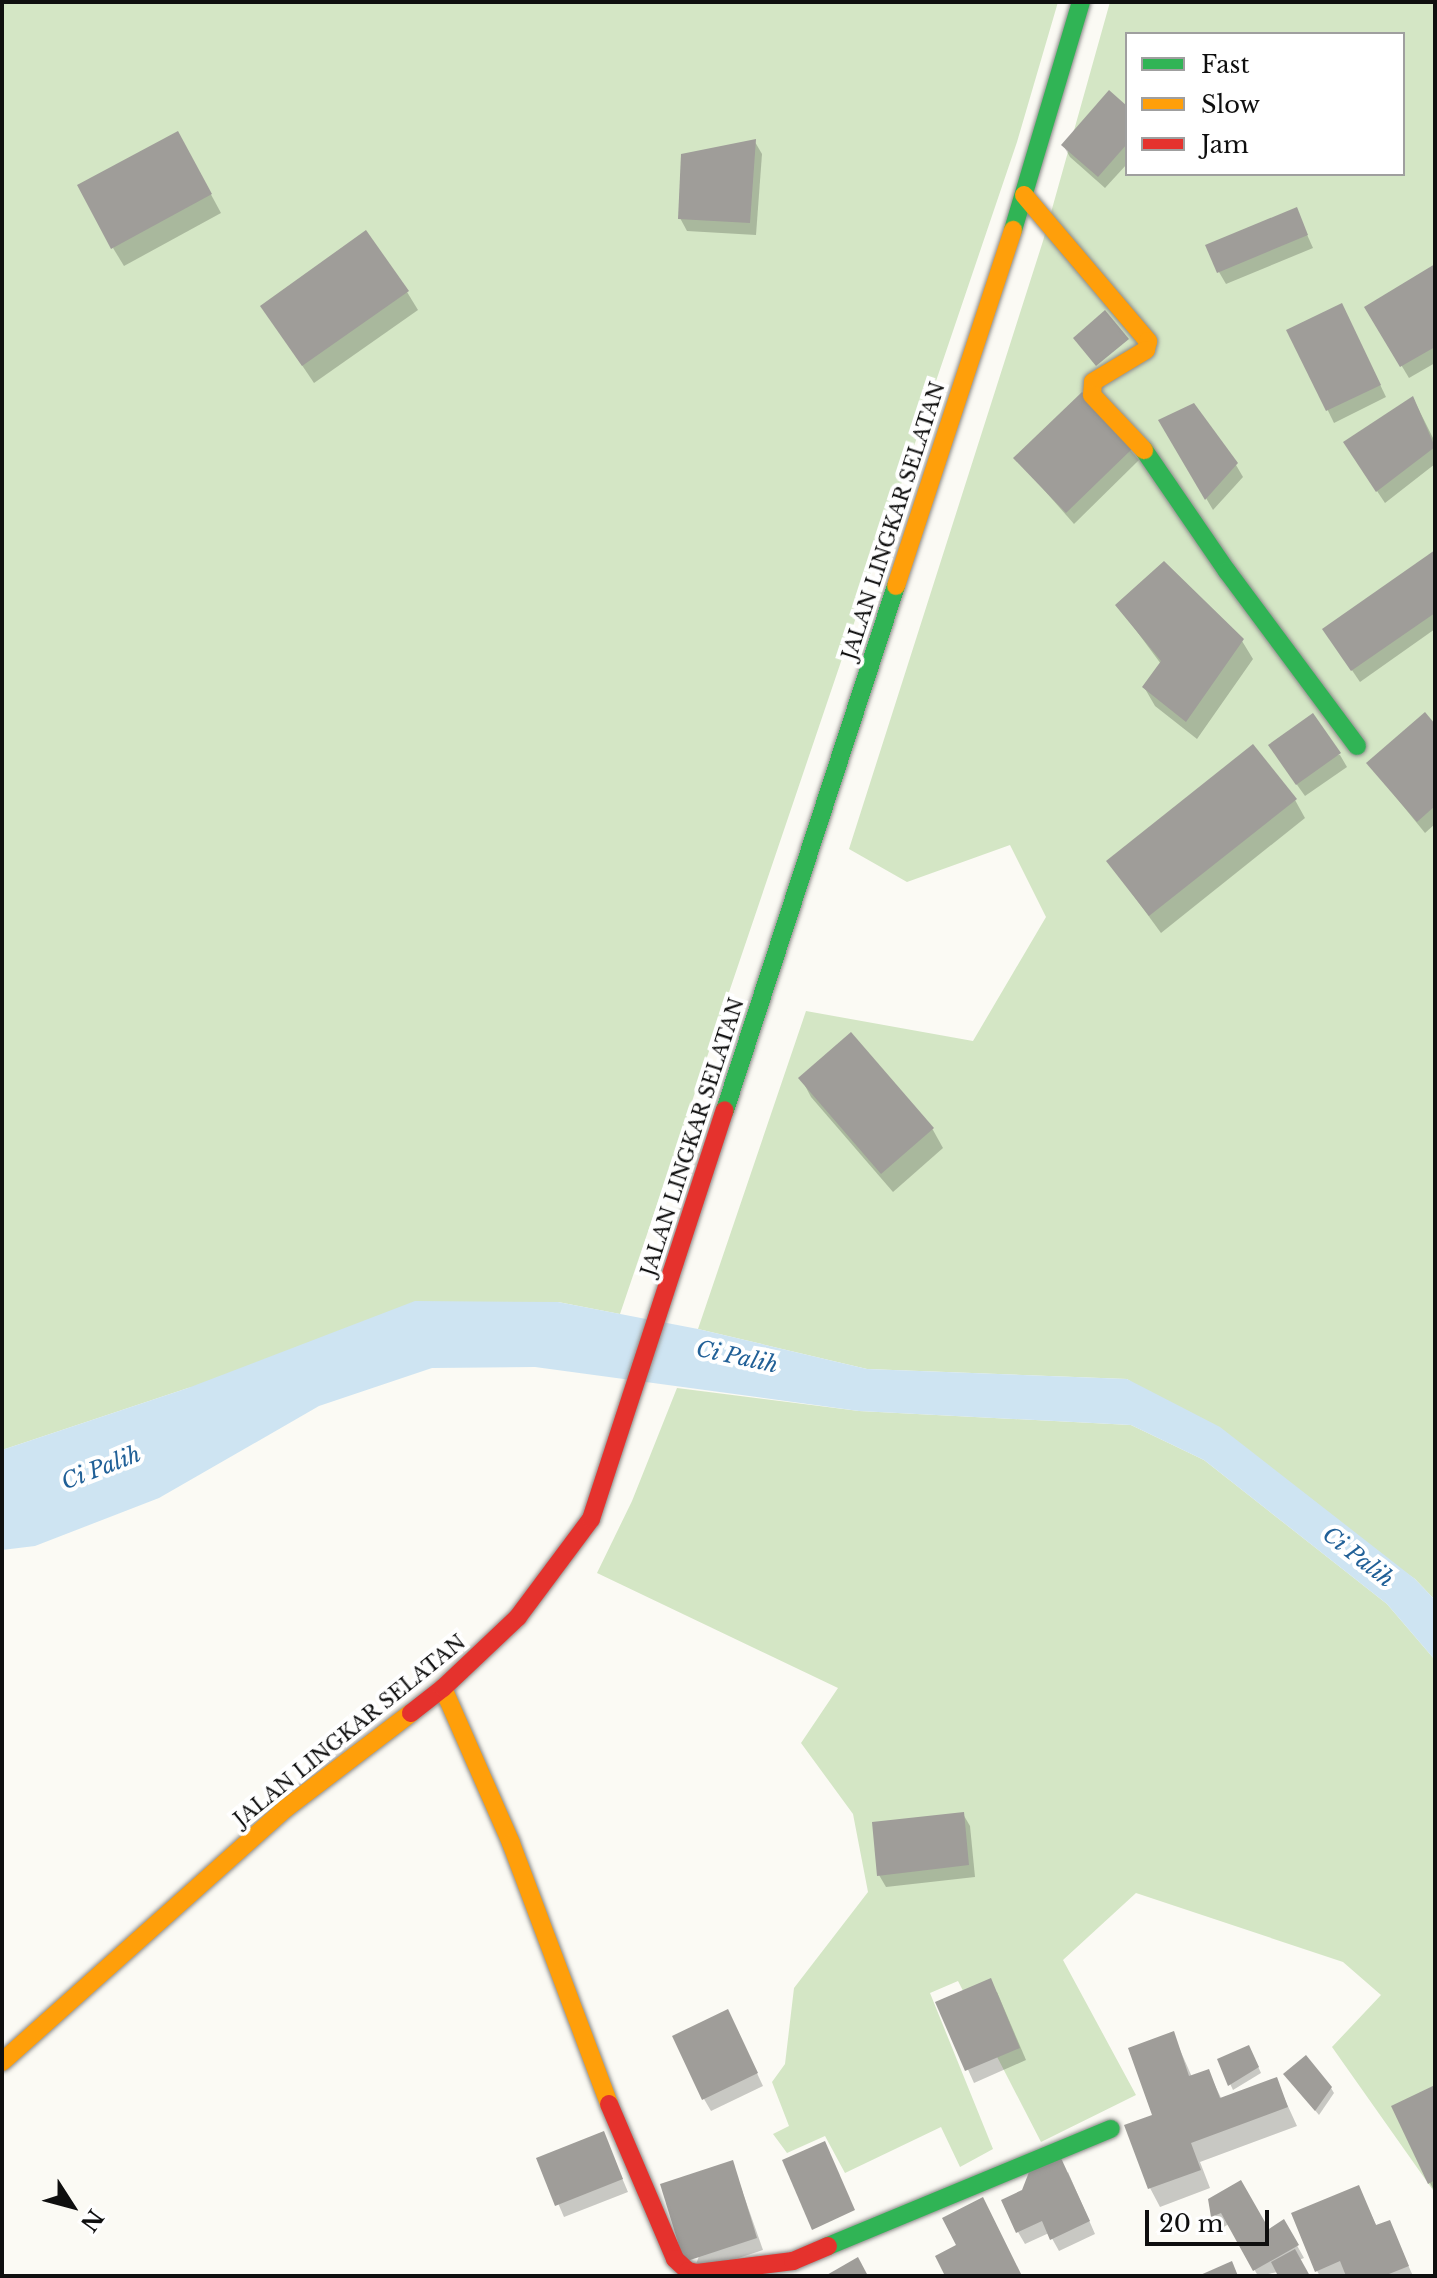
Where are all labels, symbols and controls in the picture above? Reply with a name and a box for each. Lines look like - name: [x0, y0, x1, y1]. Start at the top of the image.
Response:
- legend: [1125, 32, 1405, 176]
- text: Fast: [1201, 50, 1249, 79]
- text: Slow: [1201, 90, 1260, 119]
- text: Jam: [1201, 130, 1249, 159]
- street label: JALAN LINGKAR SELATAN: [838, 379, 950, 663]
- street label: JALAN LINGKAR SELATAN: [637, 995, 749, 1279]
- water label: Ci Palih: [693, 1335, 781, 1379]
- water label: Ci Palih: [57, 1441, 145, 1495]
- water label: Ci Palih: [1317, 1521, 1399, 1593]
- street label: JALAN LINGKAR SELATAN: [229, 1630, 471, 1832]
- north arrow: [32, 2166, 112, 2246]
- scale bar: [1149, 2194, 1273, 2244]
- text: N: [75, 2204, 109, 2237]
- text: 20 m: [1159, 2209, 1224, 2238]

